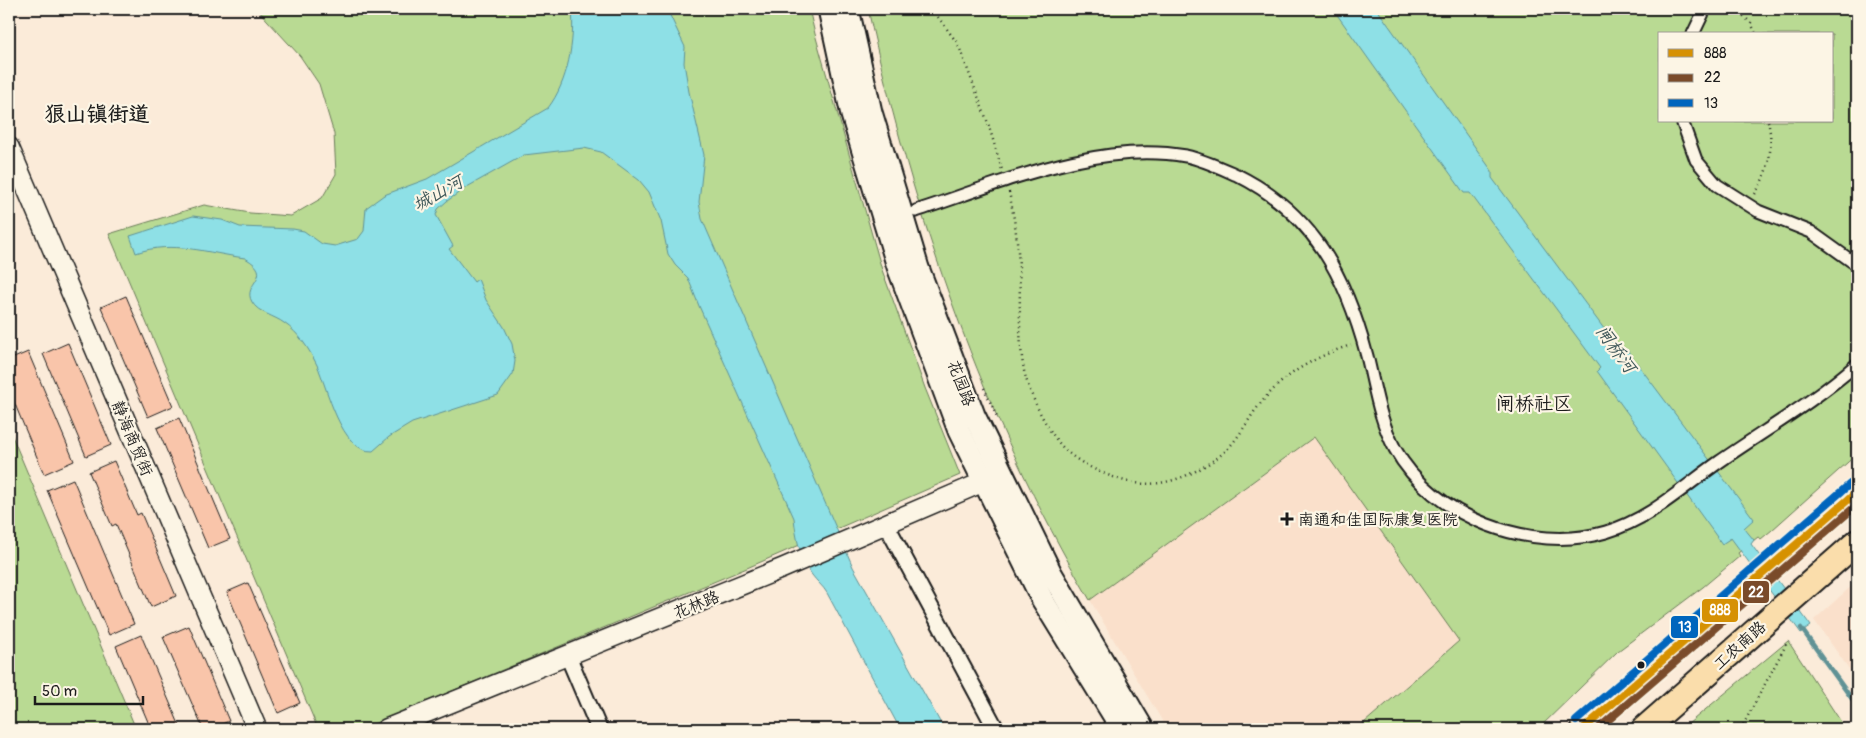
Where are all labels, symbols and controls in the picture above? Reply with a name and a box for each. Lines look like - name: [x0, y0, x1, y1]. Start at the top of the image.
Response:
- legend: [1658, 32, 1834, 122]
- text: 888: [1704, 44, 1727, 63]
- text: 22: [1704, 68, 1721, 87]
- text: 13: [1704, 94, 1718, 113]
- district label: 狼山镇街道: [45, 101, 150, 128]
- water label: 城山河: [409, 169, 470, 217]
- water label: 闸桥河: [1590, 321, 1643, 380]
- street label: 花园路: [943, 357, 979, 409]
- district label: 闸桥社区: [1496, 392, 1572, 416]
- street label: 静海商贸街: [107, 398, 157, 479]
- place label: 南通和佳国际康复医院: [1298, 510, 1458, 530]
- marker: 南通和佳国际康复医院: [1280, 512, 1294, 526]
- line badge: 22: [1742, 580, 1770, 604]
- text: 22: [1748, 584, 1764, 601]
- street label: 花林路: [670, 587, 722, 623]
- line badge: 888: [1701, 598, 1739, 623]
- text: 888: [1709, 602, 1731, 619]
- line badge: 13: [1670, 615, 1699, 639]
- street label: 工农南路: [1709, 617, 1770, 675]
- text: 13: [1678, 619, 1692, 636]
- unlabelled marker: [1636, 660, 1646, 670]
- scale bar: [35, 673, 142, 705]
- text: 50 m: [42, 682, 77, 701]

